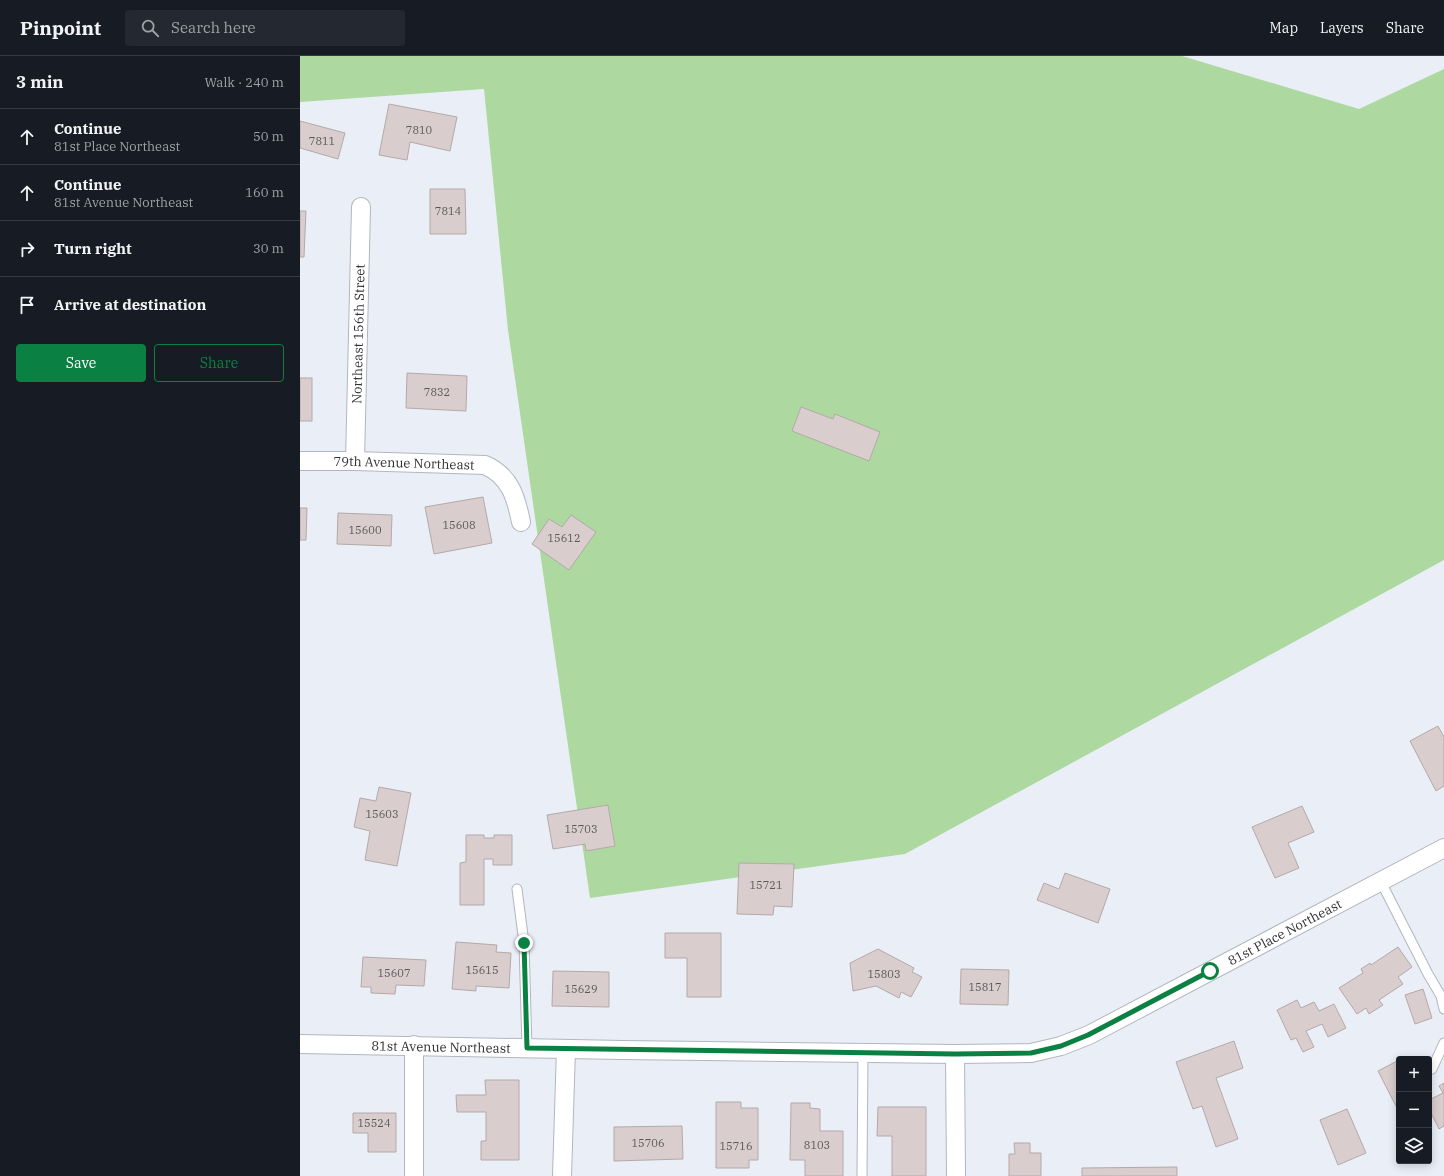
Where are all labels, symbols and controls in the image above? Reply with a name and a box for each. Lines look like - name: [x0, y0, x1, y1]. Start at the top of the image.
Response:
- search box: [125, 10, 405, 46]
- text: Pinpoint: [20, 16, 101, 40]
- icon: search: [139, 17, 161, 39]
- text: Search here: [171, 18, 256, 37]
- text: Map: [1270, 19, 1298, 37]
- text: Layers: [1320, 19, 1364, 37]
- text: Share: [1386, 19, 1424, 37]
- text: 3 min: [16, 71, 64, 93]
- text: Walk · 240 m: [205, 74, 284, 91]
- text: Continue: [54, 119, 121, 138]
- house number: 7810: [406, 123, 433, 137]
- icon: ahead: [16, 126, 38, 148]
- text: 50 m: [253, 128, 284, 145]
- house number: 7811: [309, 134, 335, 148]
- text: 81st Place Northeast: [54, 138, 180, 155]
- text: Continue: [54, 175, 121, 194]
- icon: ahead: [16, 182, 38, 204]
- text: 160 m: [245, 184, 284, 201]
- text: 81st Avenue Northeast: [54, 194, 193, 211]
- house number: 7814: [435, 204, 462, 218]
- icon: right: [16, 238, 38, 260]
- text: Turn right: [54, 239, 132, 258]
- text: 30 m: [253, 240, 284, 257]
- street label: Northeast 156th Street: [348, 264, 368, 404]
- icon: arrive: [16, 294, 38, 316]
- text: Arrive at destination: [54, 295, 206, 314]
- button: Save: [16, 344, 146, 382]
- button: Share: [154, 344, 284, 382]
- house number: 7832: [424, 385, 450, 399]
- street label: 79th Avenue Northeast: [333, 452, 475, 473]
- house number: 15608: [443, 518, 476, 532]
- house number: 15600: [349, 523, 382, 537]
- house number: 15612: [548, 531, 581, 545]
- house number: 15603: [366, 807, 399, 821]
- house number: 15703: [565, 822, 598, 836]
- house number: 15721: [750, 878, 783, 892]
- street label: 81st Place Northeast: [1225, 895, 1345, 969]
- route end: [515, 934, 533, 952]
- route start: [1201, 962, 1219, 980]
- house number: 15615: [466, 963, 499, 977]
- house number: 15607: [378, 966, 411, 980]
- house number: 15803: [868, 967, 901, 981]
- house number: 15817: [969, 980, 1002, 994]
- house number: 15629: [565, 982, 598, 996]
- street label: 81st Avenue Northeast: [371, 1037, 511, 1056]
- map controls: [1396, 1056, 1432, 1164]
- button: +: [1396, 1056, 1432, 1092]
- button: −: [1396, 1092, 1432, 1128]
- house number: 15524: [358, 1116, 391, 1130]
- button: layers: [1396, 1128, 1432, 1164]
- house number: 15706: [632, 1136, 665, 1150]
- house number: 8103: [804, 1138, 830, 1152]
- house number: 15716: [720, 1139, 753, 1153]

